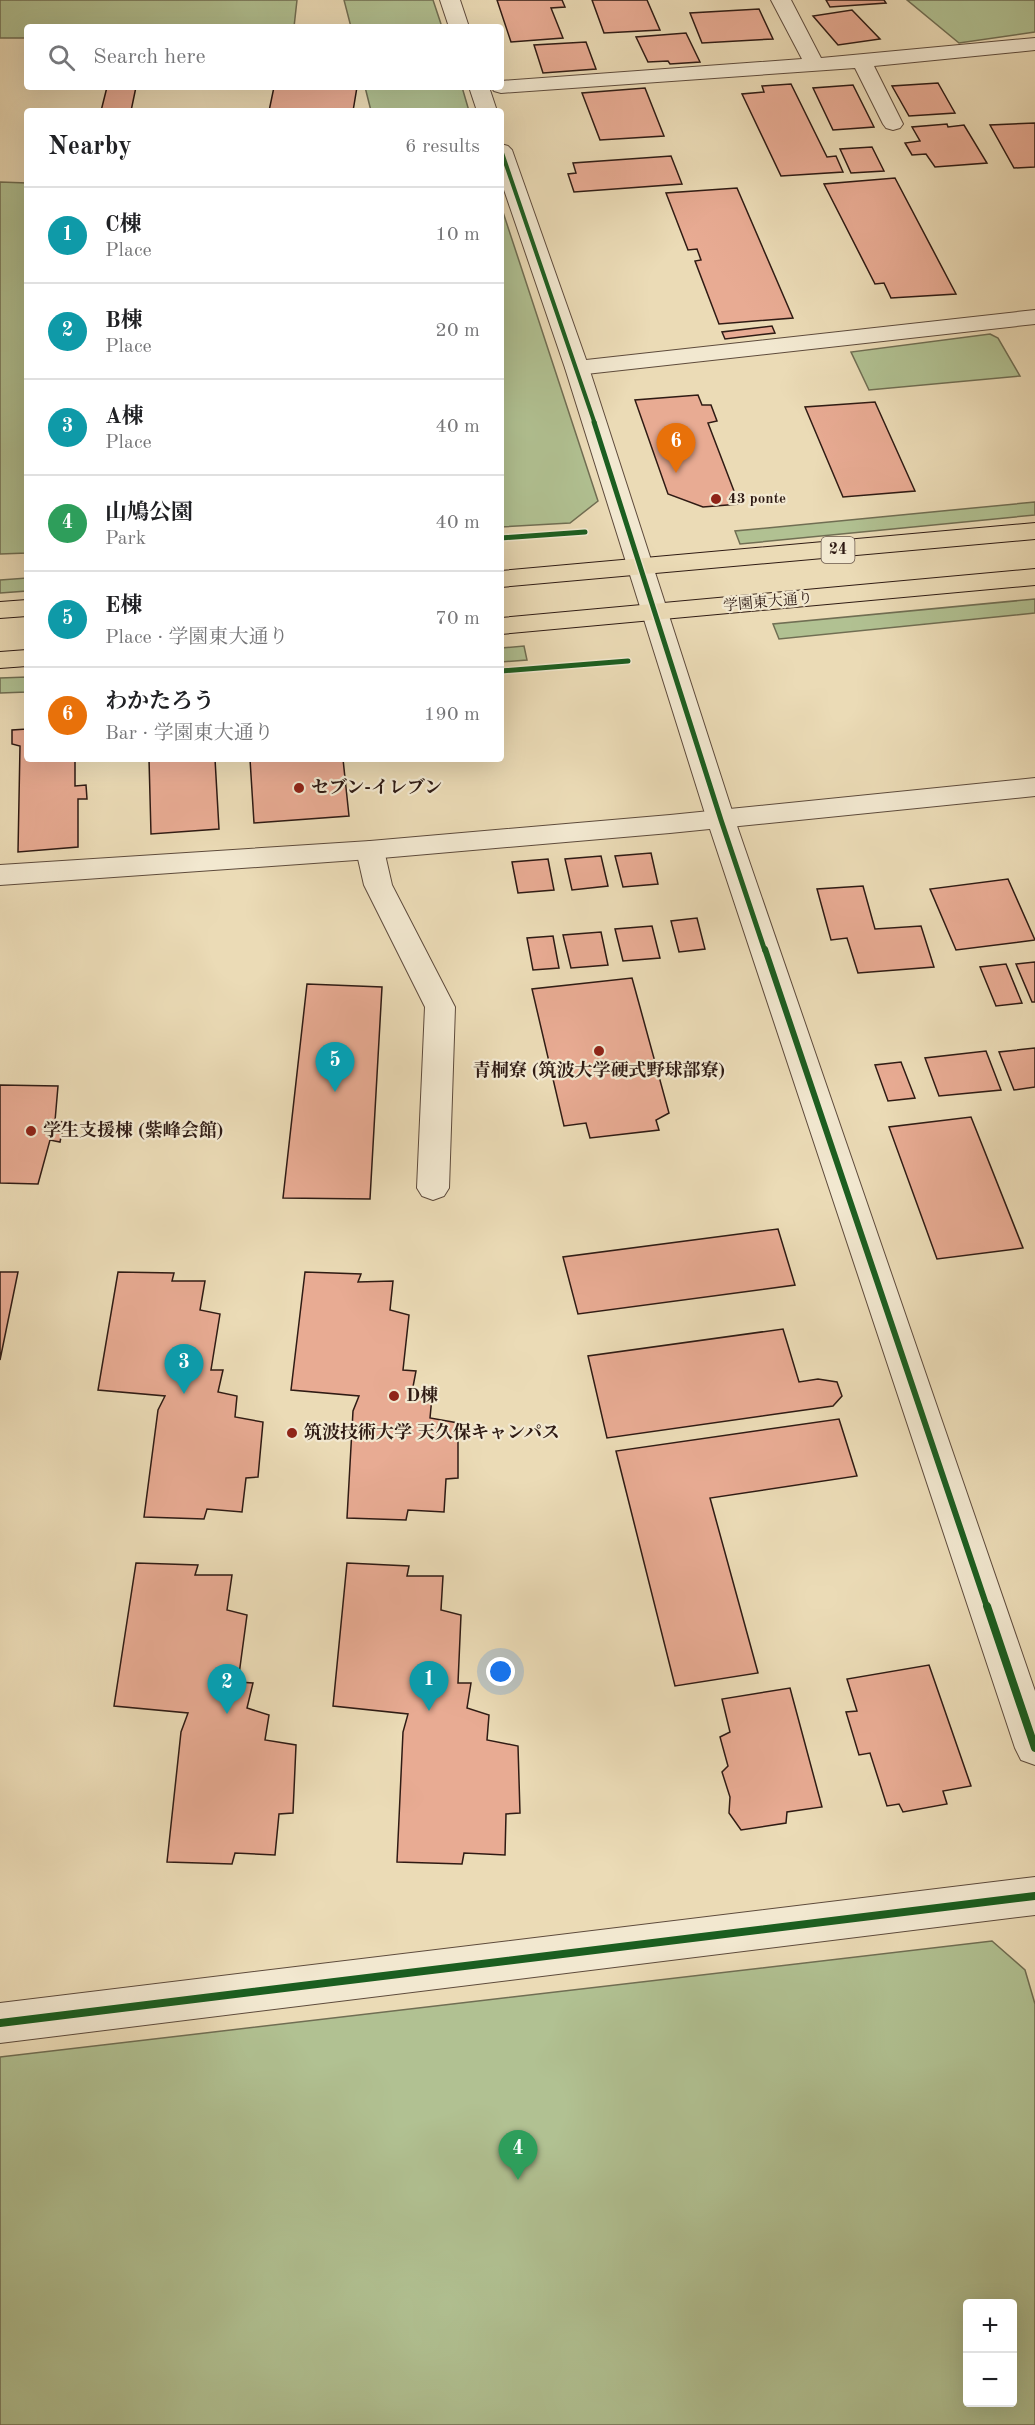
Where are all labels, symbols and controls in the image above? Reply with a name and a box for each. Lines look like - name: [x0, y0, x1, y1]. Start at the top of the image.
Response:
- search box: [24, 24, 504, 90]
- icon: search: [45, 41, 78, 74]
- text: Search here: [93, 46, 206, 68]
- text: Nearby: [48, 134, 132, 160]
- text: 6 results: [405, 137, 480, 157]
- text: C棟: [105, 214, 142, 236]
- text: 1: [62, 225, 73, 245]
- text: 10 m: [435, 225, 480, 245]
- text: Place: [105, 241, 152, 261]
- text: B棟: [105, 310, 143, 332]
- text: 2: [62, 321, 73, 341]
- text: 20 m: [435, 321, 480, 341]
- text: Place: [105, 337, 152, 357]
- text: A棟: [105, 406, 144, 428]
- text: 3: [62, 417, 73, 437]
- text: 40 m: [435, 417, 480, 437]
- pin: 6: [656, 424, 696, 473]
- text: Place: [105, 433, 152, 453]
- marker: 43 ponte: [709, 492, 723, 506]
- place label: 43 ponte: [728, 492, 786, 507]
- text: 山鳩公園: [105, 502, 193, 524]
- text: 4: [62, 513, 73, 533]
- text: 40 m: [435, 513, 480, 533]
- text: Park: [105, 529, 146, 549]
- road number: 24: [822, 537, 854, 563]
- street label: 学園東大通り: [722, 590, 813, 614]
- text: E棟: [105, 595, 142, 617]
- text: 5: [62, 609, 73, 629]
- text: 70 m: [435, 609, 480, 629]
- text: Place · 学園東大通り: [105, 628, 289, 648]
- text: わかたろう: [105, 691, 215, 713]
- text: 6: [62, 705, 73, 725]
- text: 190 m: [424, 705, 480, 725]
- text: Bar · 学園東大通り: [105, 724, 274, 744]
- place label: セブン-イレブン: [311, 777, 442, 797]
- marker: セブン-イレブン: [292, 781, 306, 795]
- pin: 5: [316, 1042, 354, 1092]
- marker: 青桐寮 (筑波大学硬式野球部寮): [592, 1044, 606, 1058]
- place label: 青桐寮 (筑波大学硬式野球部寮): [473, 1060, 725, 1080]
- place label: 学生支援棟 (紫峰会館): [43, 1120, 223, 1140]
- marker: 学生支援棟 (紫峰会館): [24, 1124, 38, 1138]
- pin: 3: [164, 1344, 204, 1394]
- place label: D棟: [406, 1385, 438, 1405]
- marker: D棟: [387, 1389, 401, 1403]
- place label: 筑波技術大学 天久保キャンパス: [304, 1422, 560, 1442]
- marker: 筑波技術大学 天久保キャンパス: [285, 1426, 299, 1440]
- your location: [486, 1657, 515, 1686]
- pin: 1: [410, 1662, 448, 1711]
- pin: 2: [208, 1664, 246, 1714]
- pin: 4: [498, 2130, 538, 2180]
- map controls: [963, 2299, 1017, 2407]
- button: +: [963, 2299, 1017, 2353]
- button: −: [963, 2353, 1017, 2407]

